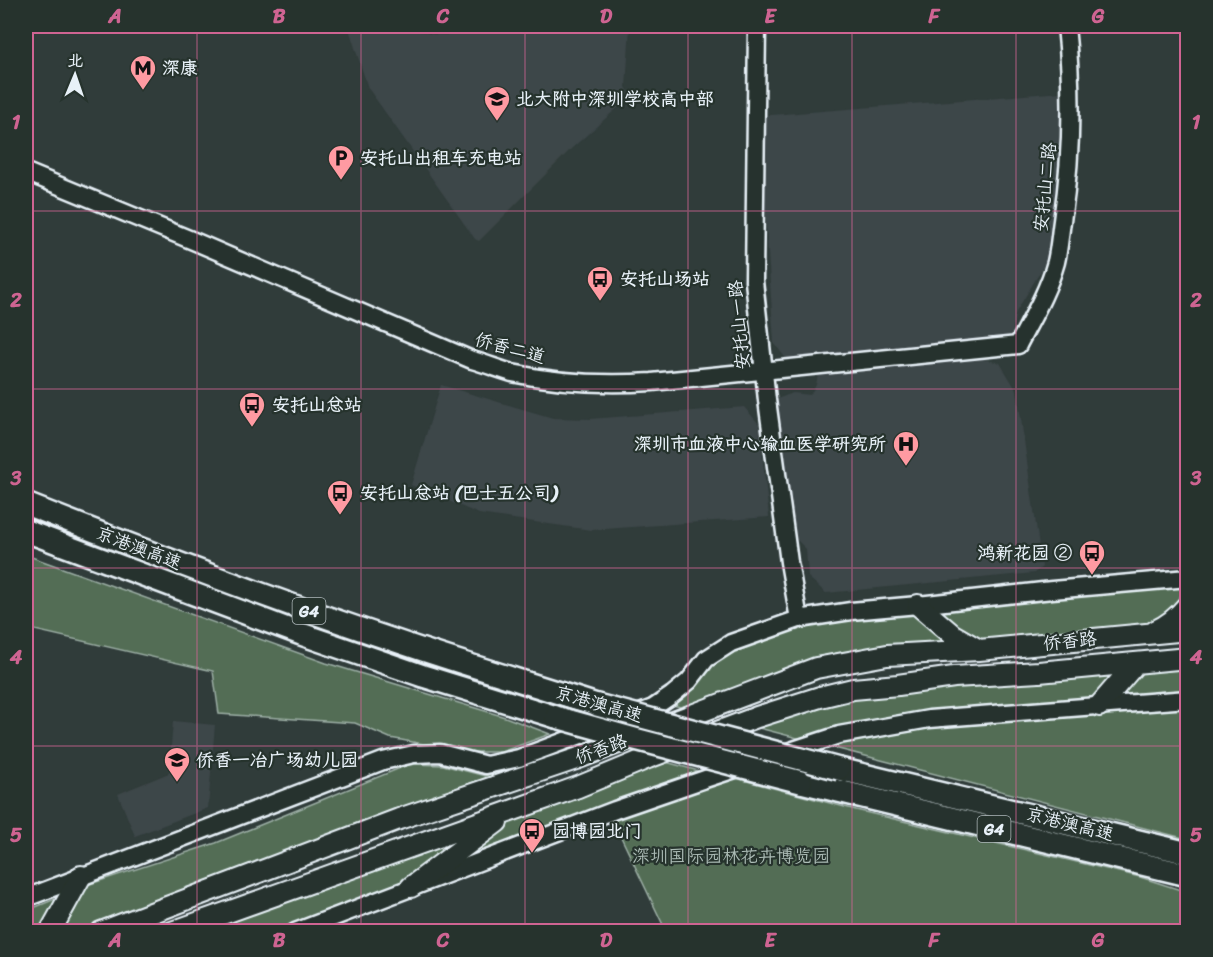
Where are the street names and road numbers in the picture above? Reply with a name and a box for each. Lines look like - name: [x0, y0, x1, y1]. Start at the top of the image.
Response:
- street label: 安托山二路: [1024, 141, 1066, 233]
- street label: 安托山一路: [719, 279, 759, 371]
- street label: 侨香二道: [471, 323, 549, 373]
- street label: 京港澳高速: [91, 517, 187, 579]
- road number: G4: [292, 598, 326, 624]
- street label: 侨香路: [1041, 622, 1099, 660]
- street label: 京港澳高速: [551, 676, 647, 732]
- street label: 侨香路: [570, 725, 632, 773]
- street label: 京港澳高速: [1022, 798, 1118, 850]
- road number: G4: [978, 816, 1010, 842]

